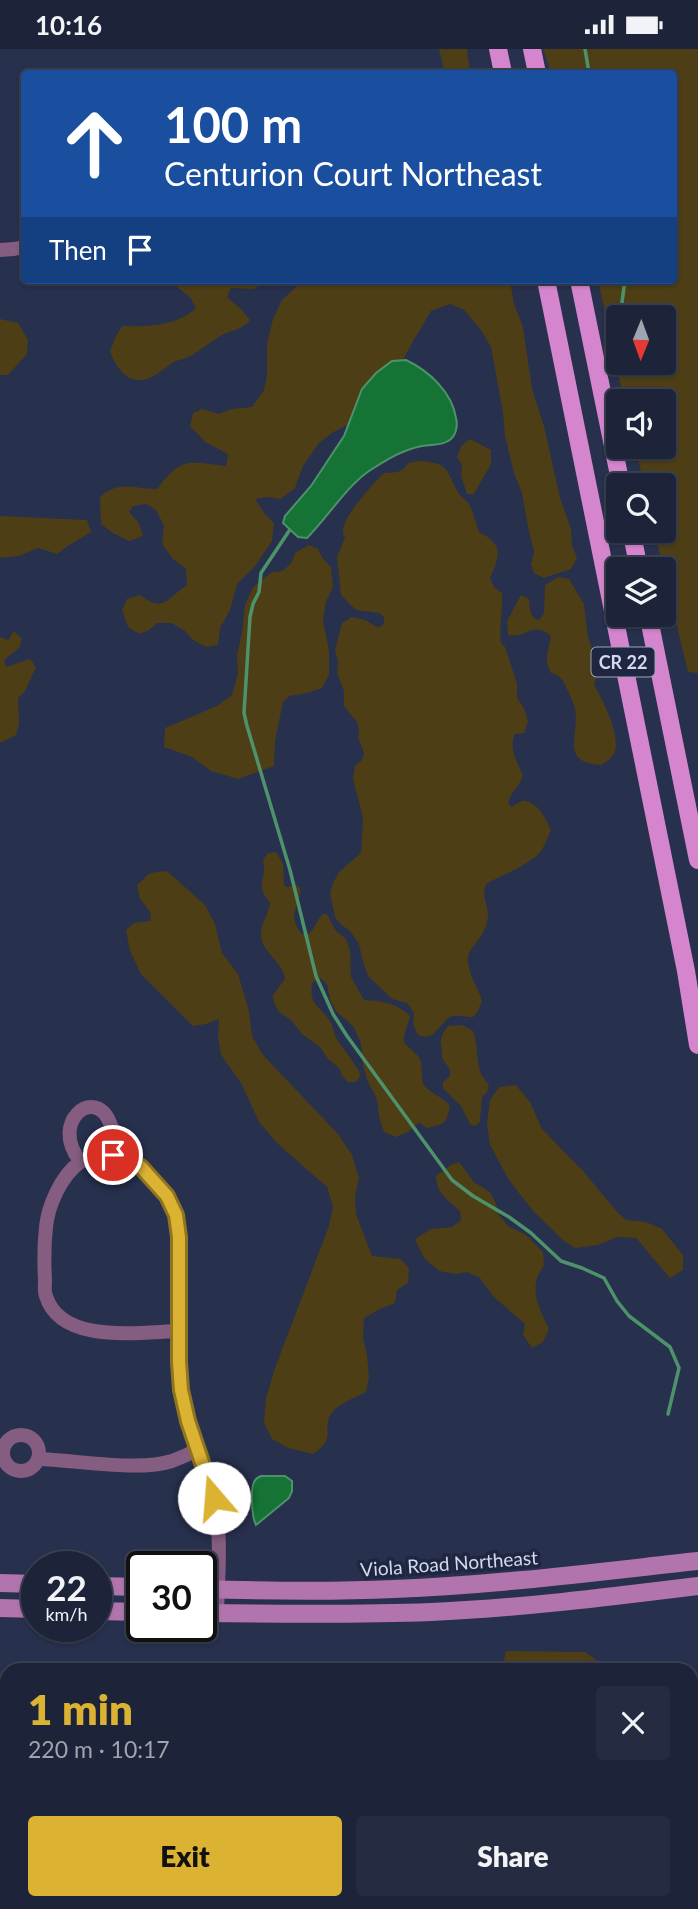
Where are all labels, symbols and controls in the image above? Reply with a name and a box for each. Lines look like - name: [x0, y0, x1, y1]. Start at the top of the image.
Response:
- text: 10:16: [35, 9, 102, 41]
- text: 100 m: [164, 95, 302, 153]
- icon: ahead: [49, 98, 140, 189]
- text: Centurion Court Northeast: [164, 154, 542, 193]
- icon: arrive: [121, 231, 159, 269]
- text: Then: [49, 234, 107, 266]
- north arrow: [606, 305, 676, 375]
- map controls: [606, 305, 676, 627]
- button: sound: [606, 389, 676, 459]
- button: search: [606, 473, 676, 543]
- button: layers: [606, 557, 676, 627]
- road number: CR 22: [592, 647, 654, 677]
- pin: [83, 1125, 143, 1185]
- icon: arrive: [94, 1136, 132, 1174]
- position arrow: [177, 1461, 251, 1535]
- street label: Viola Road Northeast: [360, 1545, 539, 1581]
- speed limit sign: 30: [126, 1551, 217, 1642]
- text: 22: [46, 1566, 87, 1608]
- text: km/h: [45, 1603, 88, 1625]
- text: 1 min: [28, 1684, 133, 1734]
- button: close: [596, 1686, 670, 1760]
- text: 220 m · 10:17: [28, 1735, 170, 1763]
- button: Exit: [28, 1816, 342, 1896]
- button: Share: [356, 1816, 670, 1896]

